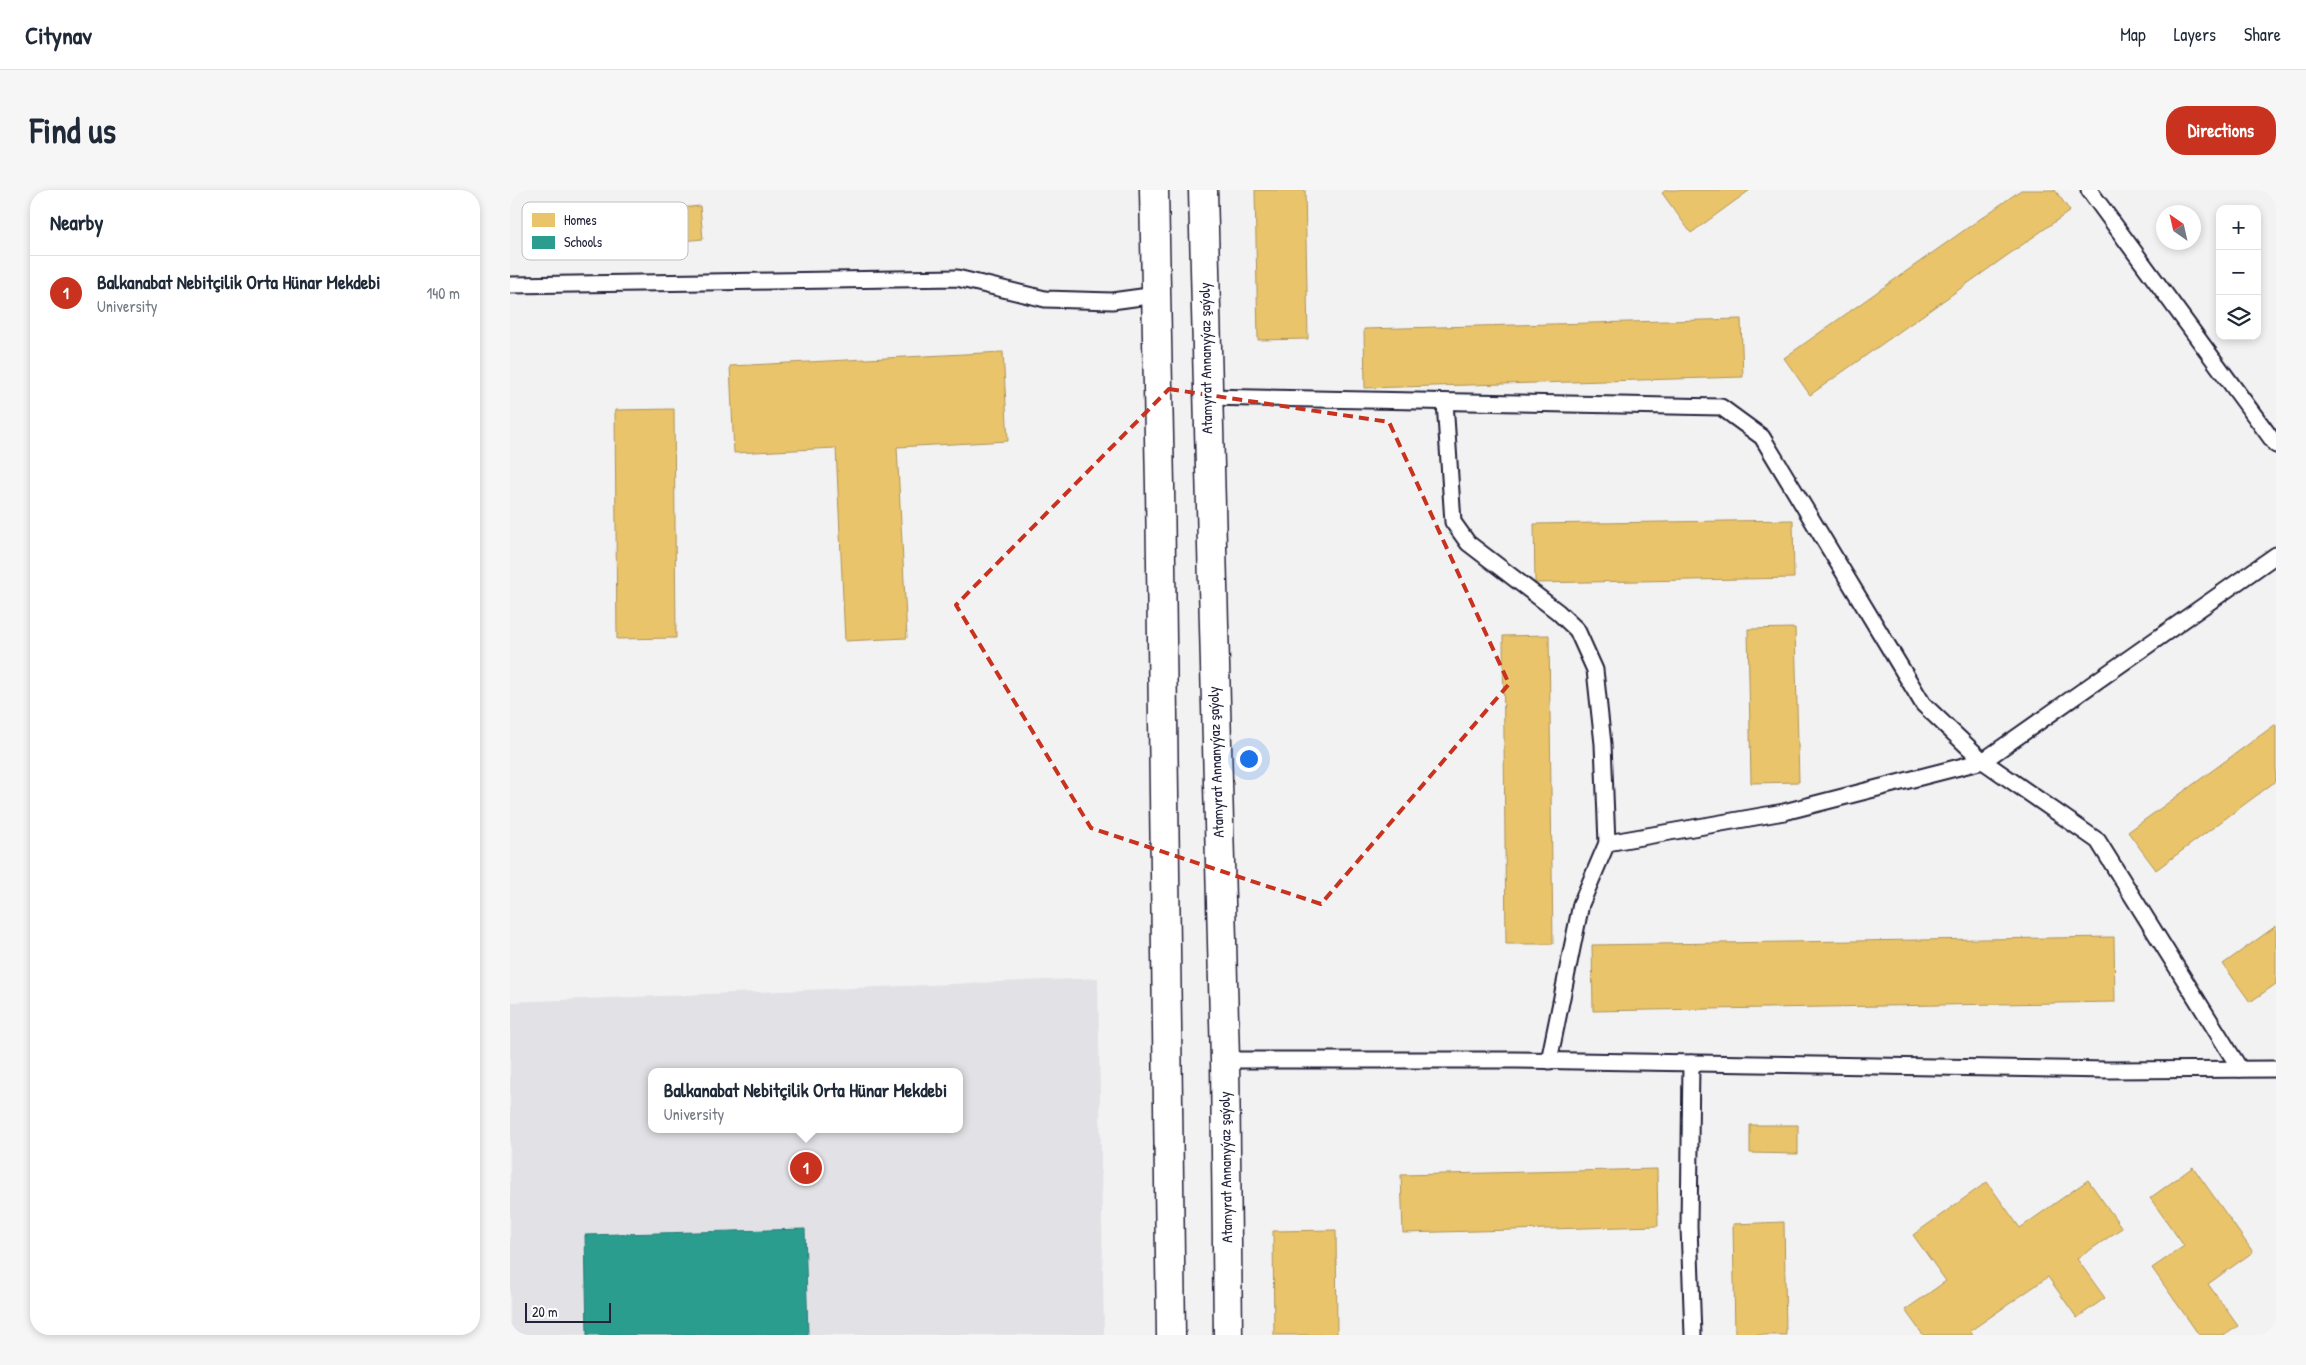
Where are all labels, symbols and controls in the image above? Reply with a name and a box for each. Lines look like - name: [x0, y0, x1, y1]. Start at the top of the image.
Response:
- text: Citynav: [25, 19, 92, 51]
- text: Map: [2120, 22, 2146, 47]
- text: Layers: [2174, 22, 2216, 47]
- text: Share: [2244, 22, 2281, 47]
- button: Directions: [2166, 106, 2276, 155]
- text: Find us: [30, 107, 116, 154]
- legend: [522, 202, 688, 260]
- north arrow: [2156, 205, 2201, 250]
- map controls: [2216, 205, 2261, 340]
- button: +: [2216, 205, 2261, 250]
- text: Nearby: [50, 208, 103, 237]
- text: Homes: [564, 210, 597, 229]
- text: Schools: [564, 232, 602, 251]
- button: −: [2216, 250, 2261, 295]
- text: Balkanabat Nebitçilik Orta Hünar Mekdebi: [97, 269, 380, 295]
- text: 1: [63, 282, 69, 304]
- text: 140 m: [426, 282, 460, 304]
- street label: Atamyrat Annanyýaz şaýoly: [1194, 282, 1217, 434]
- text: University: [97, 295, 158, 317]
- button: layers: [2216, 295, 2261, 340]
- street label: Atamyrat Annanyýaz şaýoly: [1202, 686, 1229, 838]
- your location: [1236, 746, 1262, 772]
- popup: [648, 1068, 963, 1133]
- text: Balkanabat Nebitçilik Orta Hünar Mekdebi: [664, 1077, 947, 1103]
- street label: Atamyrat Annanyýaz şaýoly: [1214, 1091, 1237, 1243]
- text: University: [664, 1103, 724, 1125]
- pin: 1: [790, 1149, 822, 1187]
- scale bar: [525, 1300, 611, 1323]
- text: 20 m: [532, 1302, 558, 1321]

